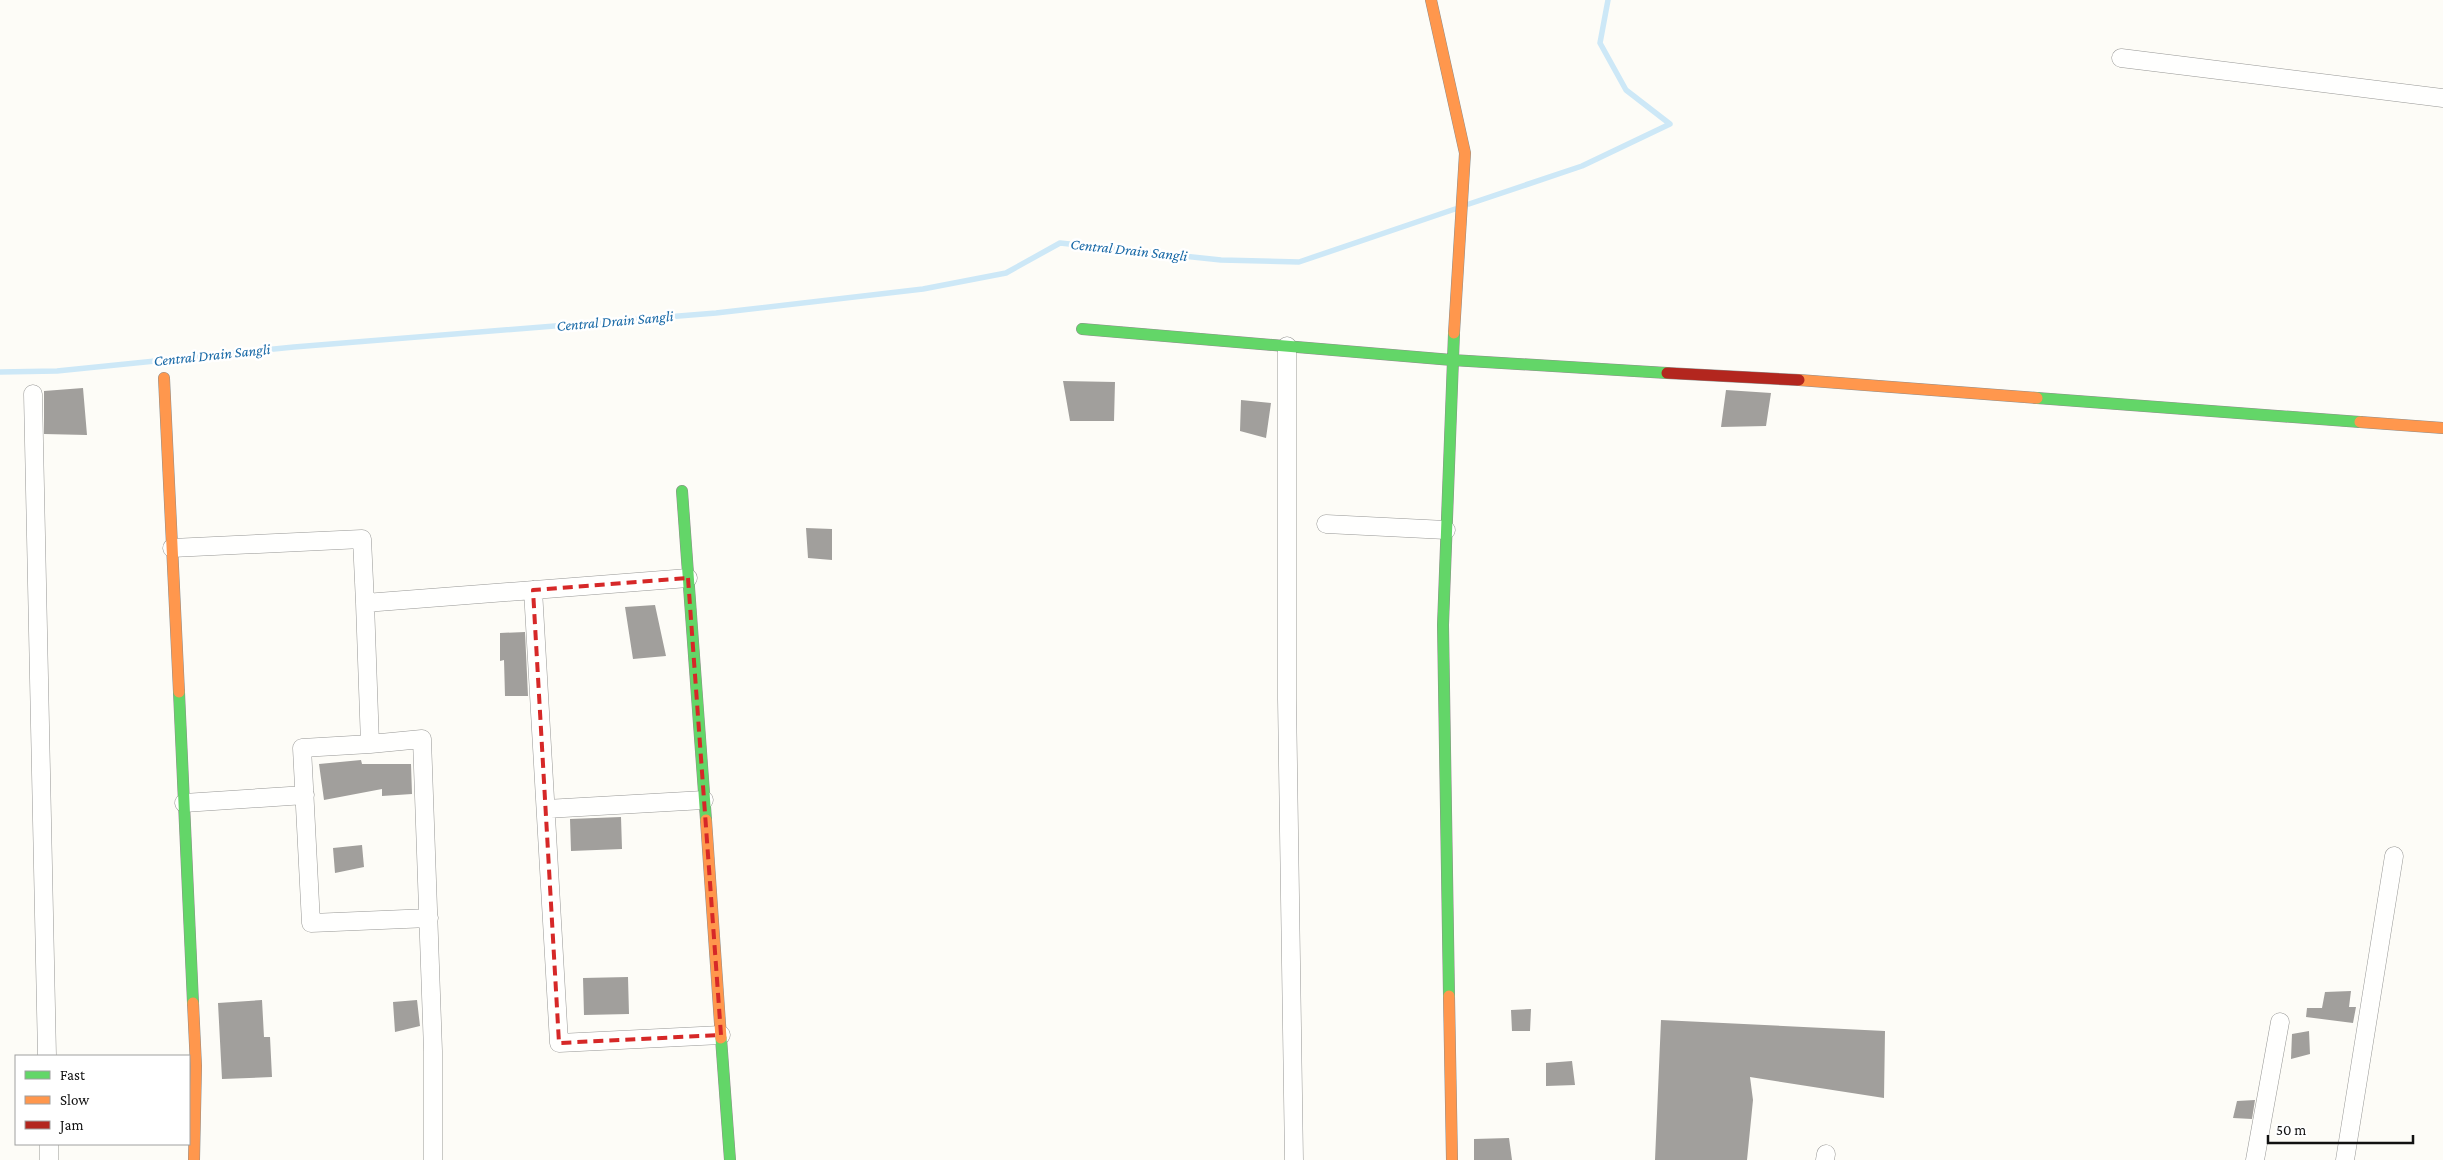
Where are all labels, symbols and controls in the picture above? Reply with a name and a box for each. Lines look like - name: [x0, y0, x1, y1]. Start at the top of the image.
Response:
- water label: Central Drain Sangli: [1070, 236, 1189, 265]
- water label: Central Drain Sangli: [556, 308, 675, 335]
- water label: Central Drain Sangli: [153, 341, 272, 370]
- legend: [15, 1055, 190, 1145]
- text: Fast: [60, 1067, 86, 1083]
- text: Slow: [60, 1092, 90, 1108]
- scale bar: [2268, 1112, 2413, 1144]
- text: Jam: [58, 1117, 83, 1134]
- text: 50 m: [2276, 1122, 2306, 1138]

